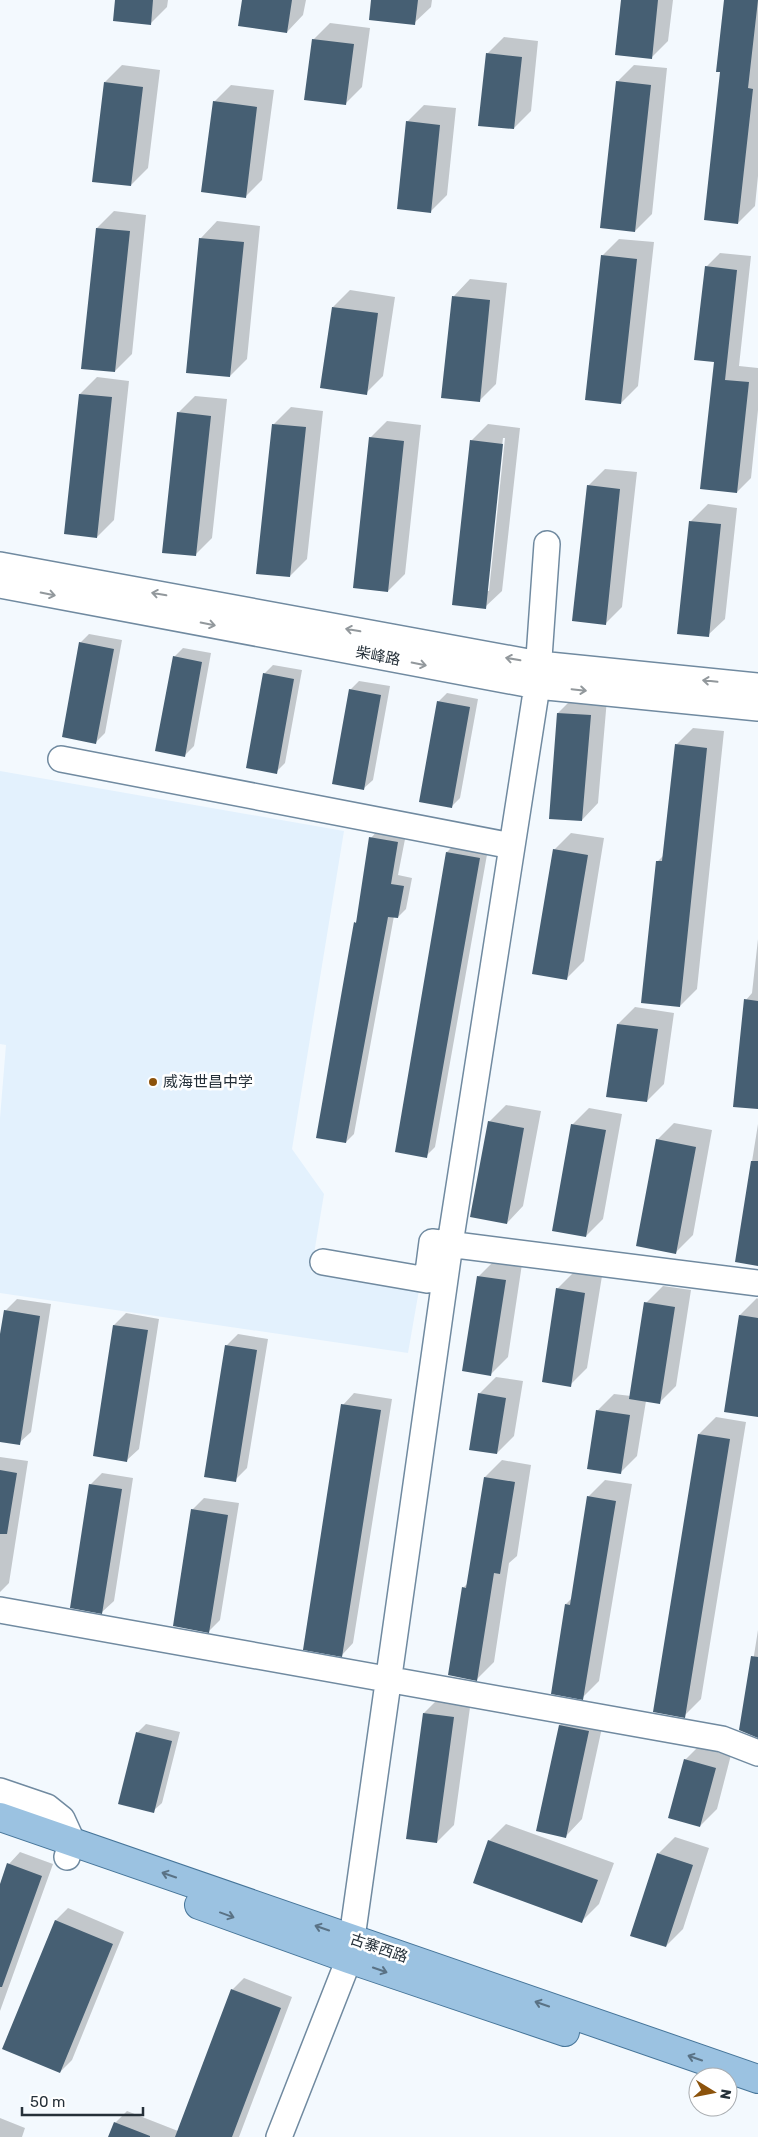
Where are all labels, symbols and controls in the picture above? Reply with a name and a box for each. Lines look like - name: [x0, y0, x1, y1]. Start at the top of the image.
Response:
- one-way arrow: [152, 589, 168, 599]
- one-way arrow: [40, 590, 56, 599]
- one-way arrow: [199, 620, 215, 630]
- one-way arrow: [346, 624, 362, 634]
- street label: 柴峰路: [354, 643, 402, 669]
- one-way arrow: [506, 653, 522, 663]
- one-way arrow: [410, 660, 426, 669]
- one-way arrow: [702, 676, 718, 686]
- one-way arrow: [571, 686, 587, 695]
- place label: 威海世昌中学: [163, 1073, 253, 1091]
- marker: 威海世昌中学: [147, 1076, 159, 1088]
- one-way arrow: [161, 1869, 177, 1879]
- one-way arrow: [219, 1911, 234, 1920]
- one-way arrow: [315, 1923, 331, 1932]
- street label: 古寨西路: [348, 1930, 410, 1966]
- one-way arrow: [372, 1966, 388, 1975]
- one-way arrow: [535, 1999, 550, 2008]
- one-way arrow: [688, 2052, 704, 2062]
- north arrow: [688, 2067, 738, 2117]
- scale bar: [22, 2084, 144, 2116]
- text: N: [716, 2088, 735, 2101]
- text: 50 m: [30, 2093, 65, 2111]

